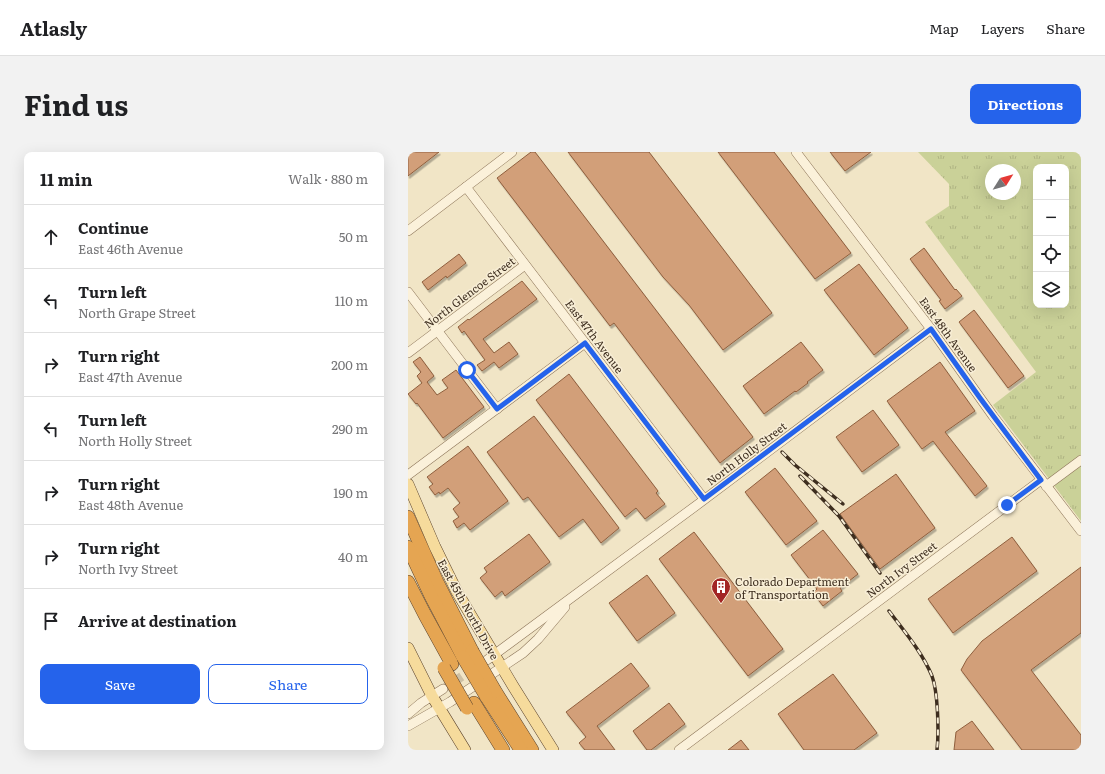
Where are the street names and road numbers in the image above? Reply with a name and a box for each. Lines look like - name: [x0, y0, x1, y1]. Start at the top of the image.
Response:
- street label: North Glencoe Street: [420, 252, 518, 331]
- street label: East 48th Avenue: [916, 293, 982, 375]
- street label: East 47th Avenue: [562, 296, 628, 376]
- street label: North Holly Street: [703, 417, 790, 488]
- street label: North Ivy Street: [862, 537, 940, 601]
- street label: East 45th North Drive: [435, 556, 504, 663]

